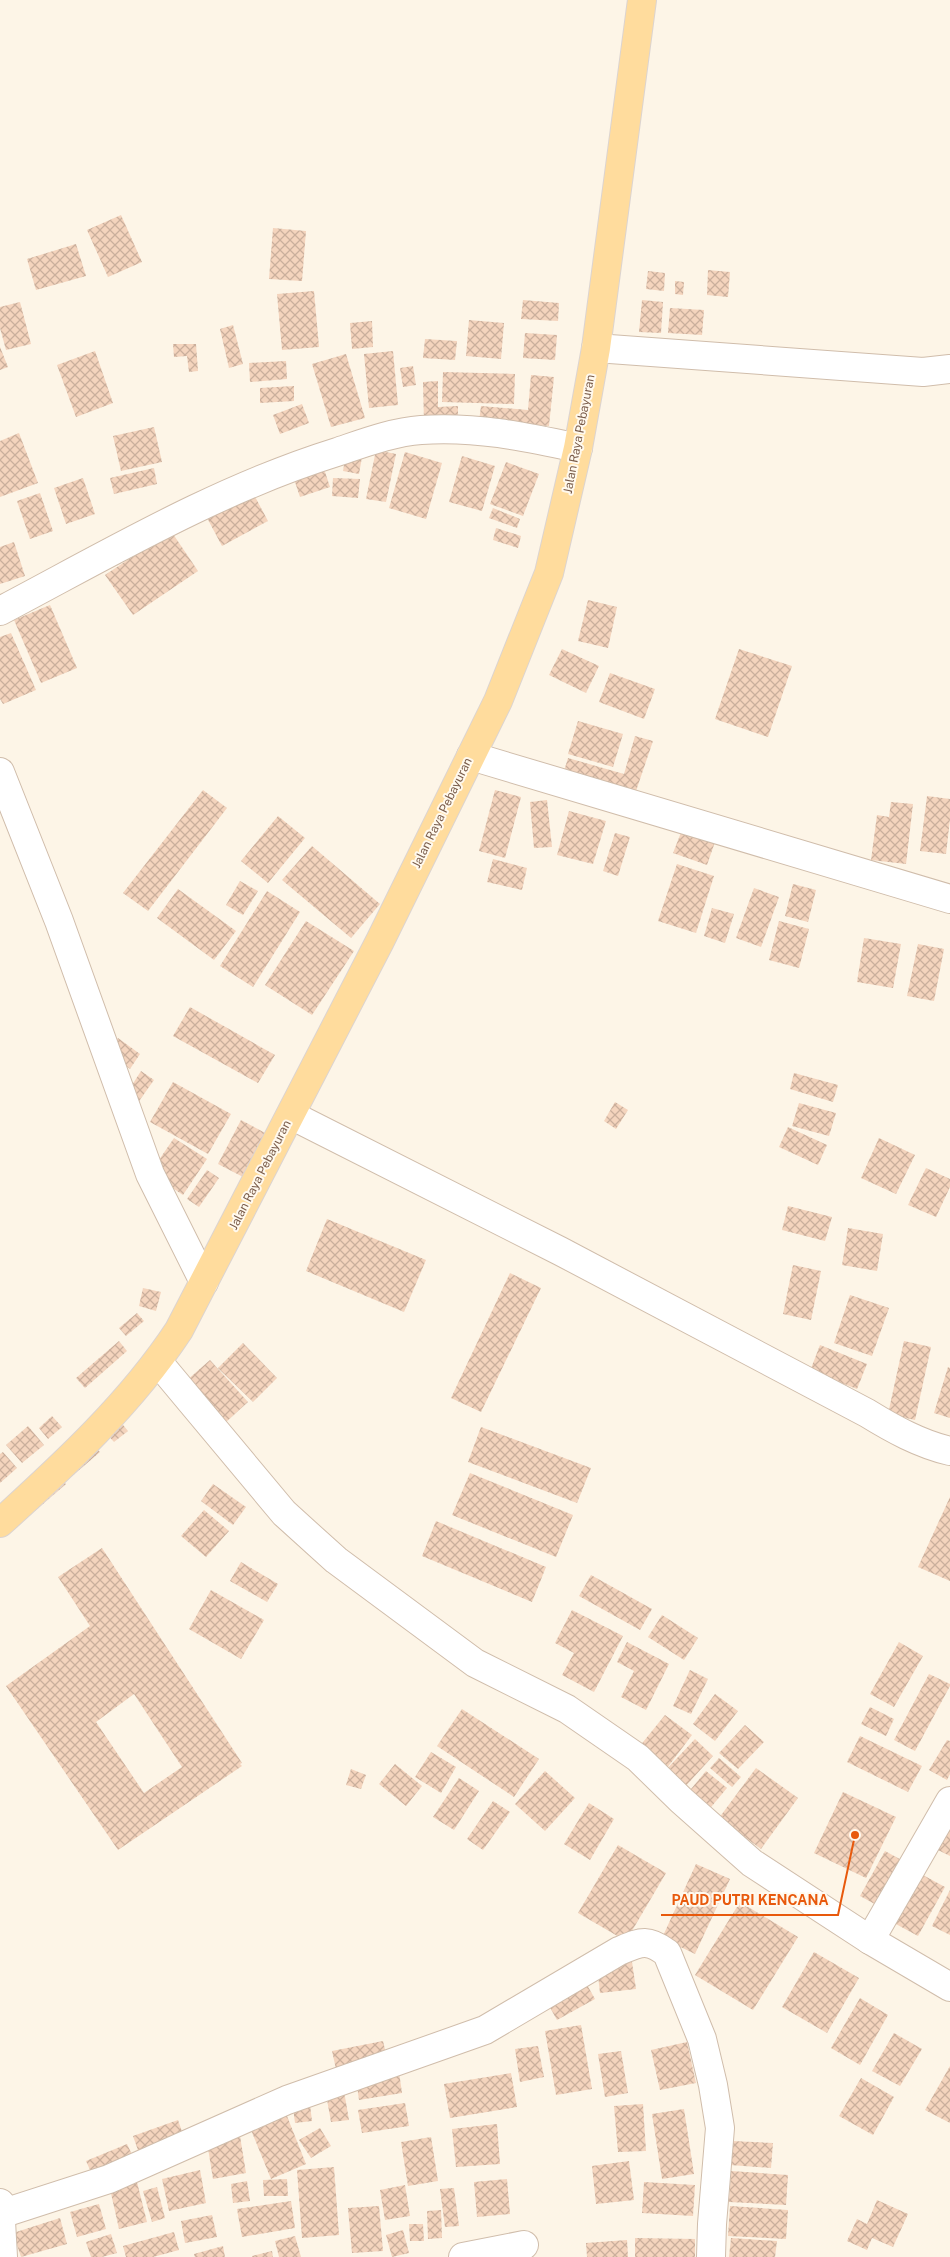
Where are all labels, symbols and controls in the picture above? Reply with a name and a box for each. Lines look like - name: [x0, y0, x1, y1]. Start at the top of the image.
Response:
- street label: Jalan Raya Pebayuran: [561, 373, 597, 495]
- street label: Jalan Raya Pebayuran: [409, 756, 475, 870]
- street label: Jalan Raya Pebayuran: [226, 1118, 294, 1232]
- callout: PAUD PUTRI KENCANA: [661, 1886, 838, 1915]
- text: PAUD PUTRI KENCANA: [671, 1892, 829, 1908]

